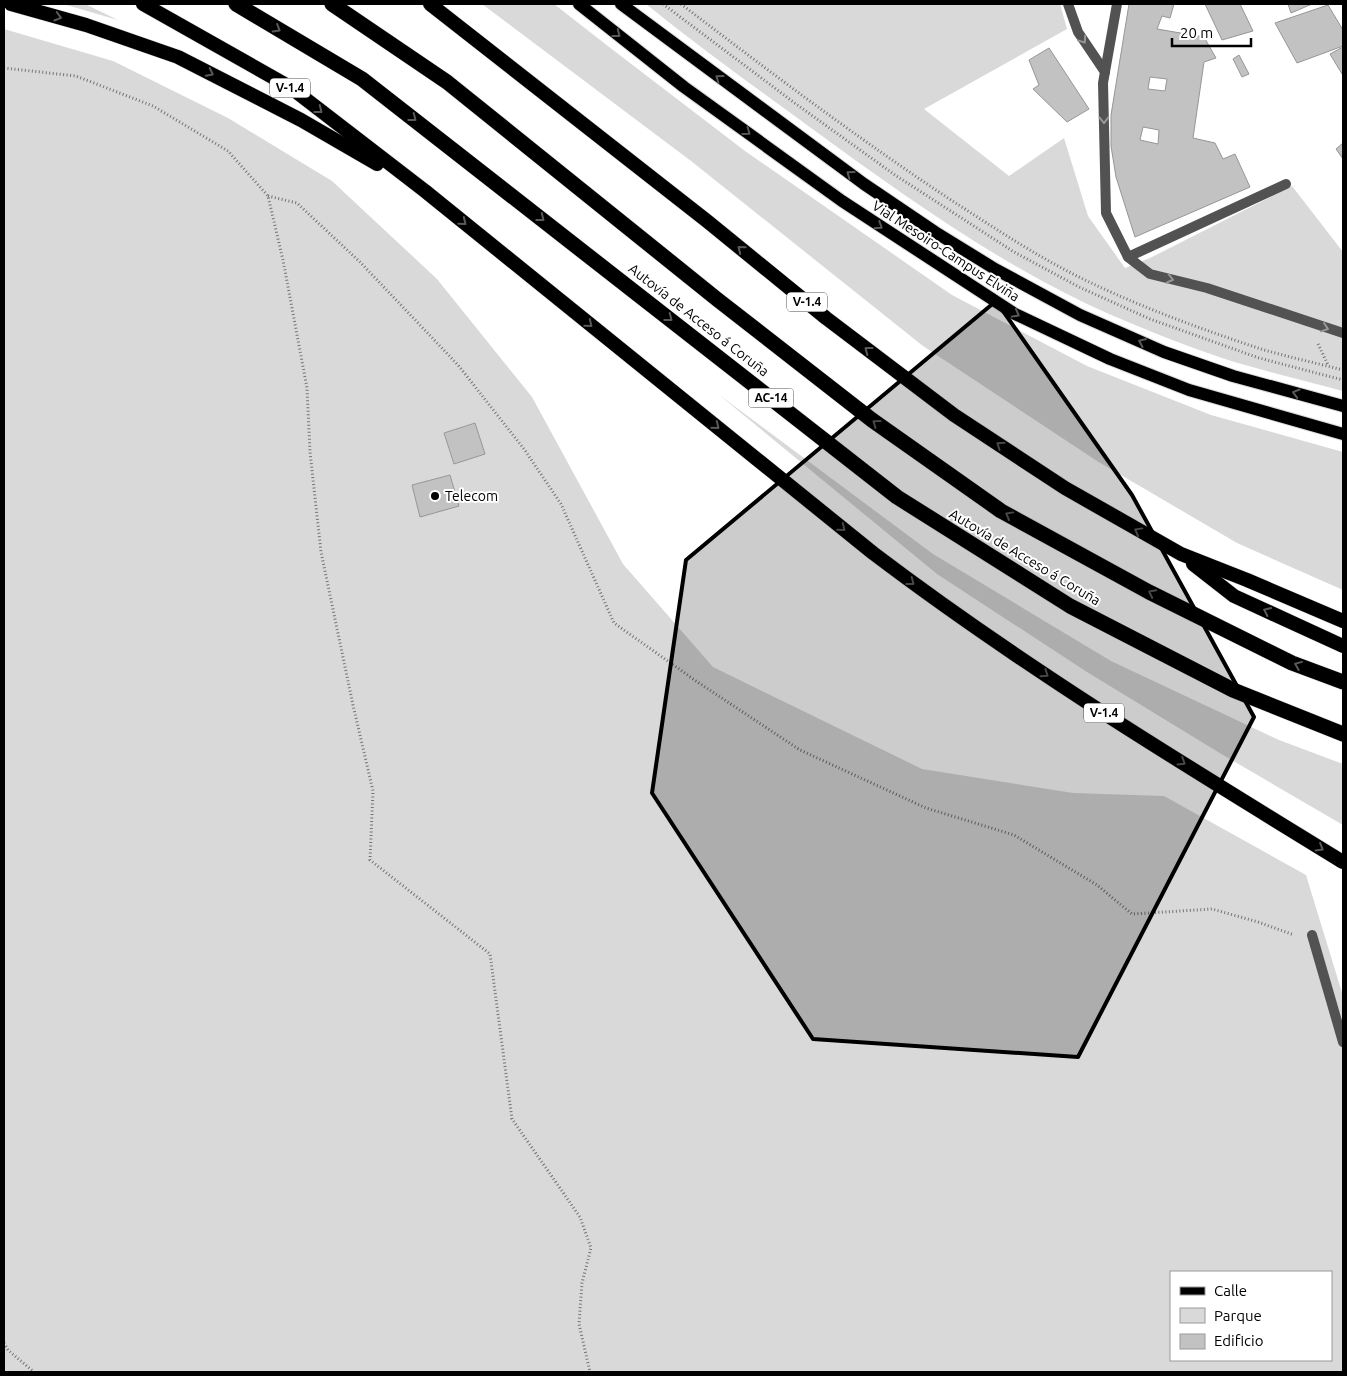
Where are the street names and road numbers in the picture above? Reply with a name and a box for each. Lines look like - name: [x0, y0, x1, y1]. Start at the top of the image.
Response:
- road number: V-1.4: [270, 78, 310, 98]
- street label: Vial Mesoiro-Campus Elviña: [869, 197, 1023, 305]
- street label: Autovía de Acceso á Coruña: [626, 260, 772, 380]
- road number: V-1.4: [787, 292, 827, 312]
- road number: AC-14: [748, 388, 794, 408]
- street label: Autovía de Acceso á Coruña: [947, 505, 1103, 609]
- road number: V-1.4: [1084, 704, 1124, 722]

